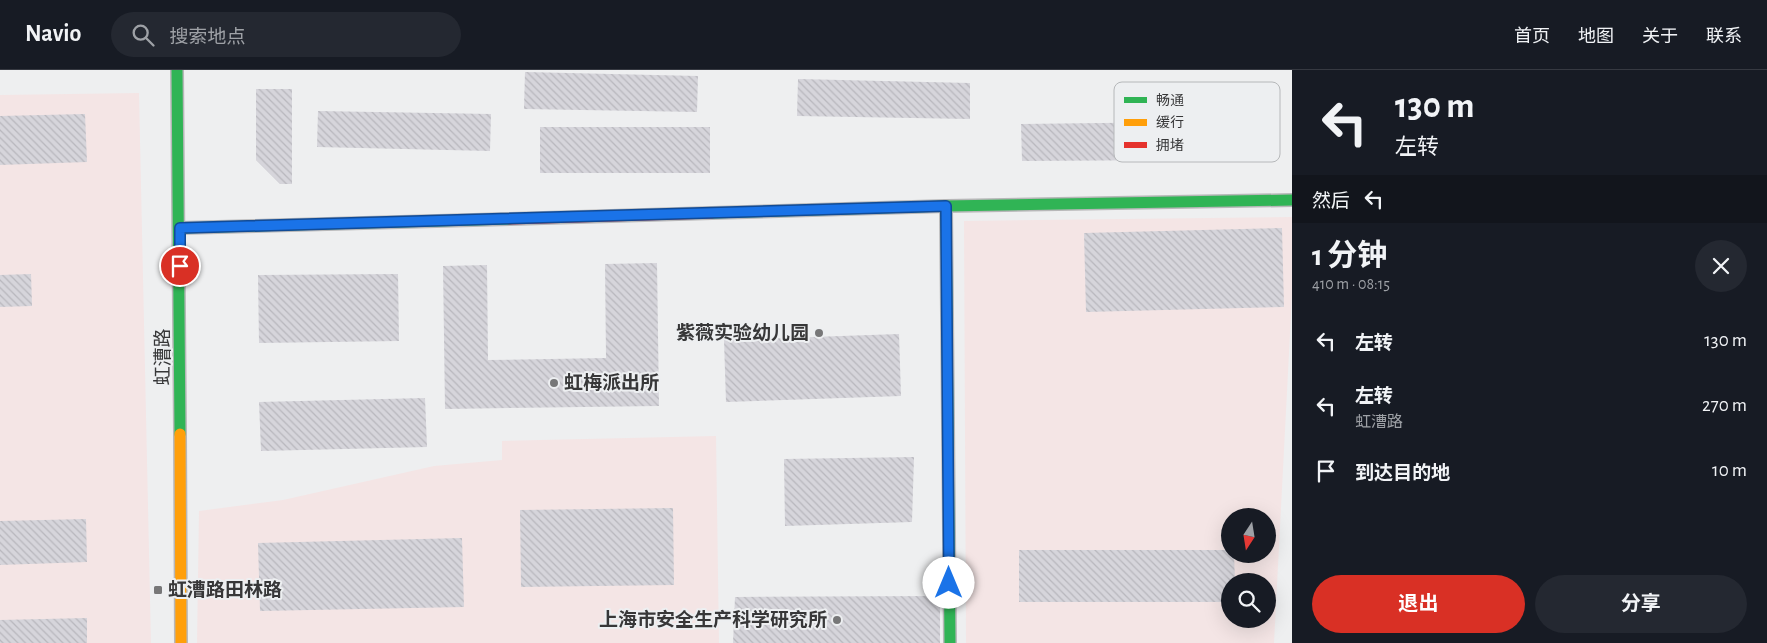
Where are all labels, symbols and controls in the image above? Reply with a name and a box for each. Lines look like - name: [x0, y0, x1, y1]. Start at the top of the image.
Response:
- search box: [111, 12, 461, 57]
- icon: search: [129, 21, 157, 49]
- text: Navio: [25, 22, 81, 46]
- text: 搜索地点: [169, 28, 246, 47]
- text: 首页: [1514, 28, 1550, 46]
- text: 地图: [1578, 28, 1614, 46]
- text: 关于: [1642, 28, 1678, 46]
- text: 联系: [1706, 28, 1742, 46]
- legend: [1114, 82, 1280, 162]
- text: 130 m: [1395, 89, 1474, 124]
- icon: left: [1312, 90, 1377, 155]
- text: 畅通: [1156, 93, 1184, 108]
- text: 缓行: [1156, 115, 1184, 130]
- text: 左转: [1395, 136, 1439, 158]
- text: 拥堵: [1156, 138, 1184, 153]
- icon: left: [1360, 185, 1388, 213]
- text: 然后: [1312, 192, 1350, 211]
- button: close: [1695, 240, 1747, 292]
- text: 1 分钟: [1312, 241, 1387, 271]
- pin: [159, 245, 201, 287]
- icon: arrive: [166, 252, 194, 280]
- text: 410 m · 08:15: [1312, 276, 1390, 292]
- place label: 紫薇实验幼儿园: [676, 322, 809, 343]
- marker: 紫薇实验幼儿园: [813, 327, 825, 339]
- icon: left: [1312, 327, 1340, 355]
- street label: 虹漕路: [153, 328, 173, 386]
- text: 130 m: [1704, 331, 1747, 350]
- text: 左转: [1355, 334, 1393, 353]
- place label: 虹梅派出所: [564, 372, 659, 393]
- marker: 虹梅派出所: [548, 377, 560, 389]
- text: 左转: [1355, 387, 1393, 406]
- icon: left: [1312, 392, 1340, 420]
- text: 270 m: [1702, 396, 1747, 415]
- text: 虹漕路: [1355, 414, 1403, 430]
- icon: arrive: [1312, 457, 1340, 485]
- text: 10 m: [1712, 461, 1747, 480]
- text: 到达目的地: [1355, 464, 1450, 483]
- north arrow: [1221, 508, 1276, 562]
- map controls: [1221, 508, 1276, 628]
- position arrow: [922, 556, 974, 608]
- button: search: [1221, 573, 1276, 628]
- button: 退出: [1312, 575, 1525, 633]
- button: 分享: [1535, 575, 1747, 633]
- place label: 虹漕路田林路: [168, 580, 282, 600]
- marker: 虹漕路田林路: [152, 584, 164, 596]
- place label: 上海市安全生产科学研究所: [599, 609, 827, 630]
- marker: 上海市安全生产科学研究所: [831, 614, 843, 626]

